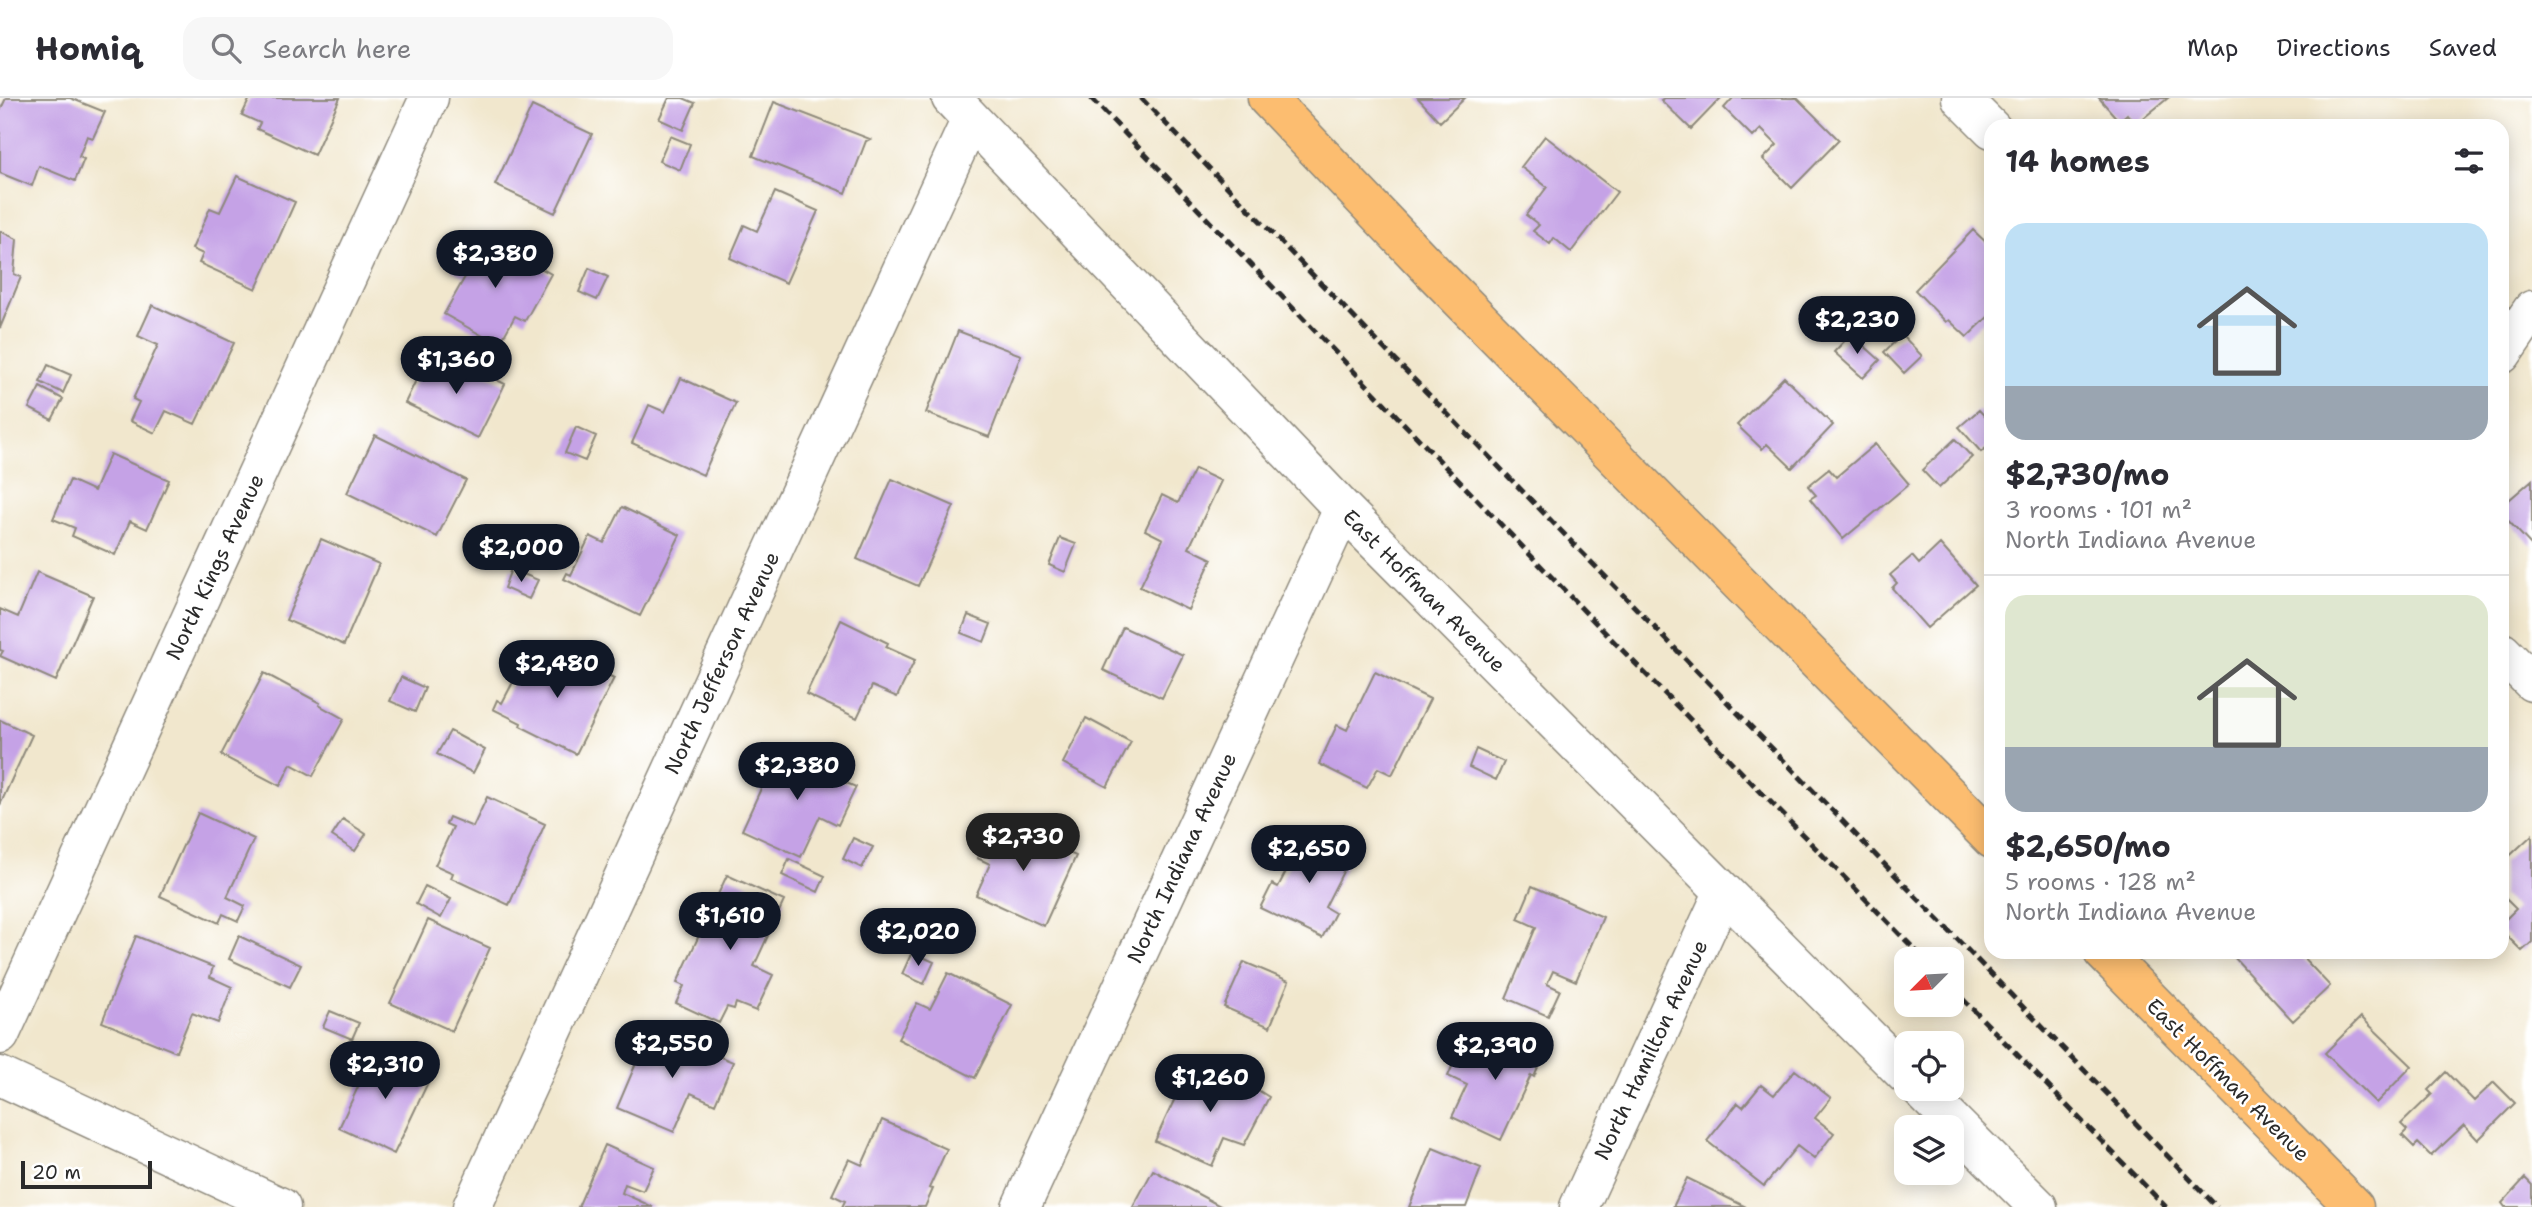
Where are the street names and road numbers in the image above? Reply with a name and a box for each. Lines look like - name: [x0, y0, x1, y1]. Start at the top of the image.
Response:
- street label: North Kings Avenue: [159, 469, 271, 665]
- street label: East Hoffman Avenue: [1336, 503, 1512, 679]
- street label: North Jefferson Avenue: [658, 547, 786, 779]
- street label: North Indiana Avenue: [1121, 748, 1243, 968]
- street label: North Hamilton Avenue: [1588, 935, 1714, 1165]
- street label: East Hoffman Avenue: [2140, 992, 2316, 1168]

